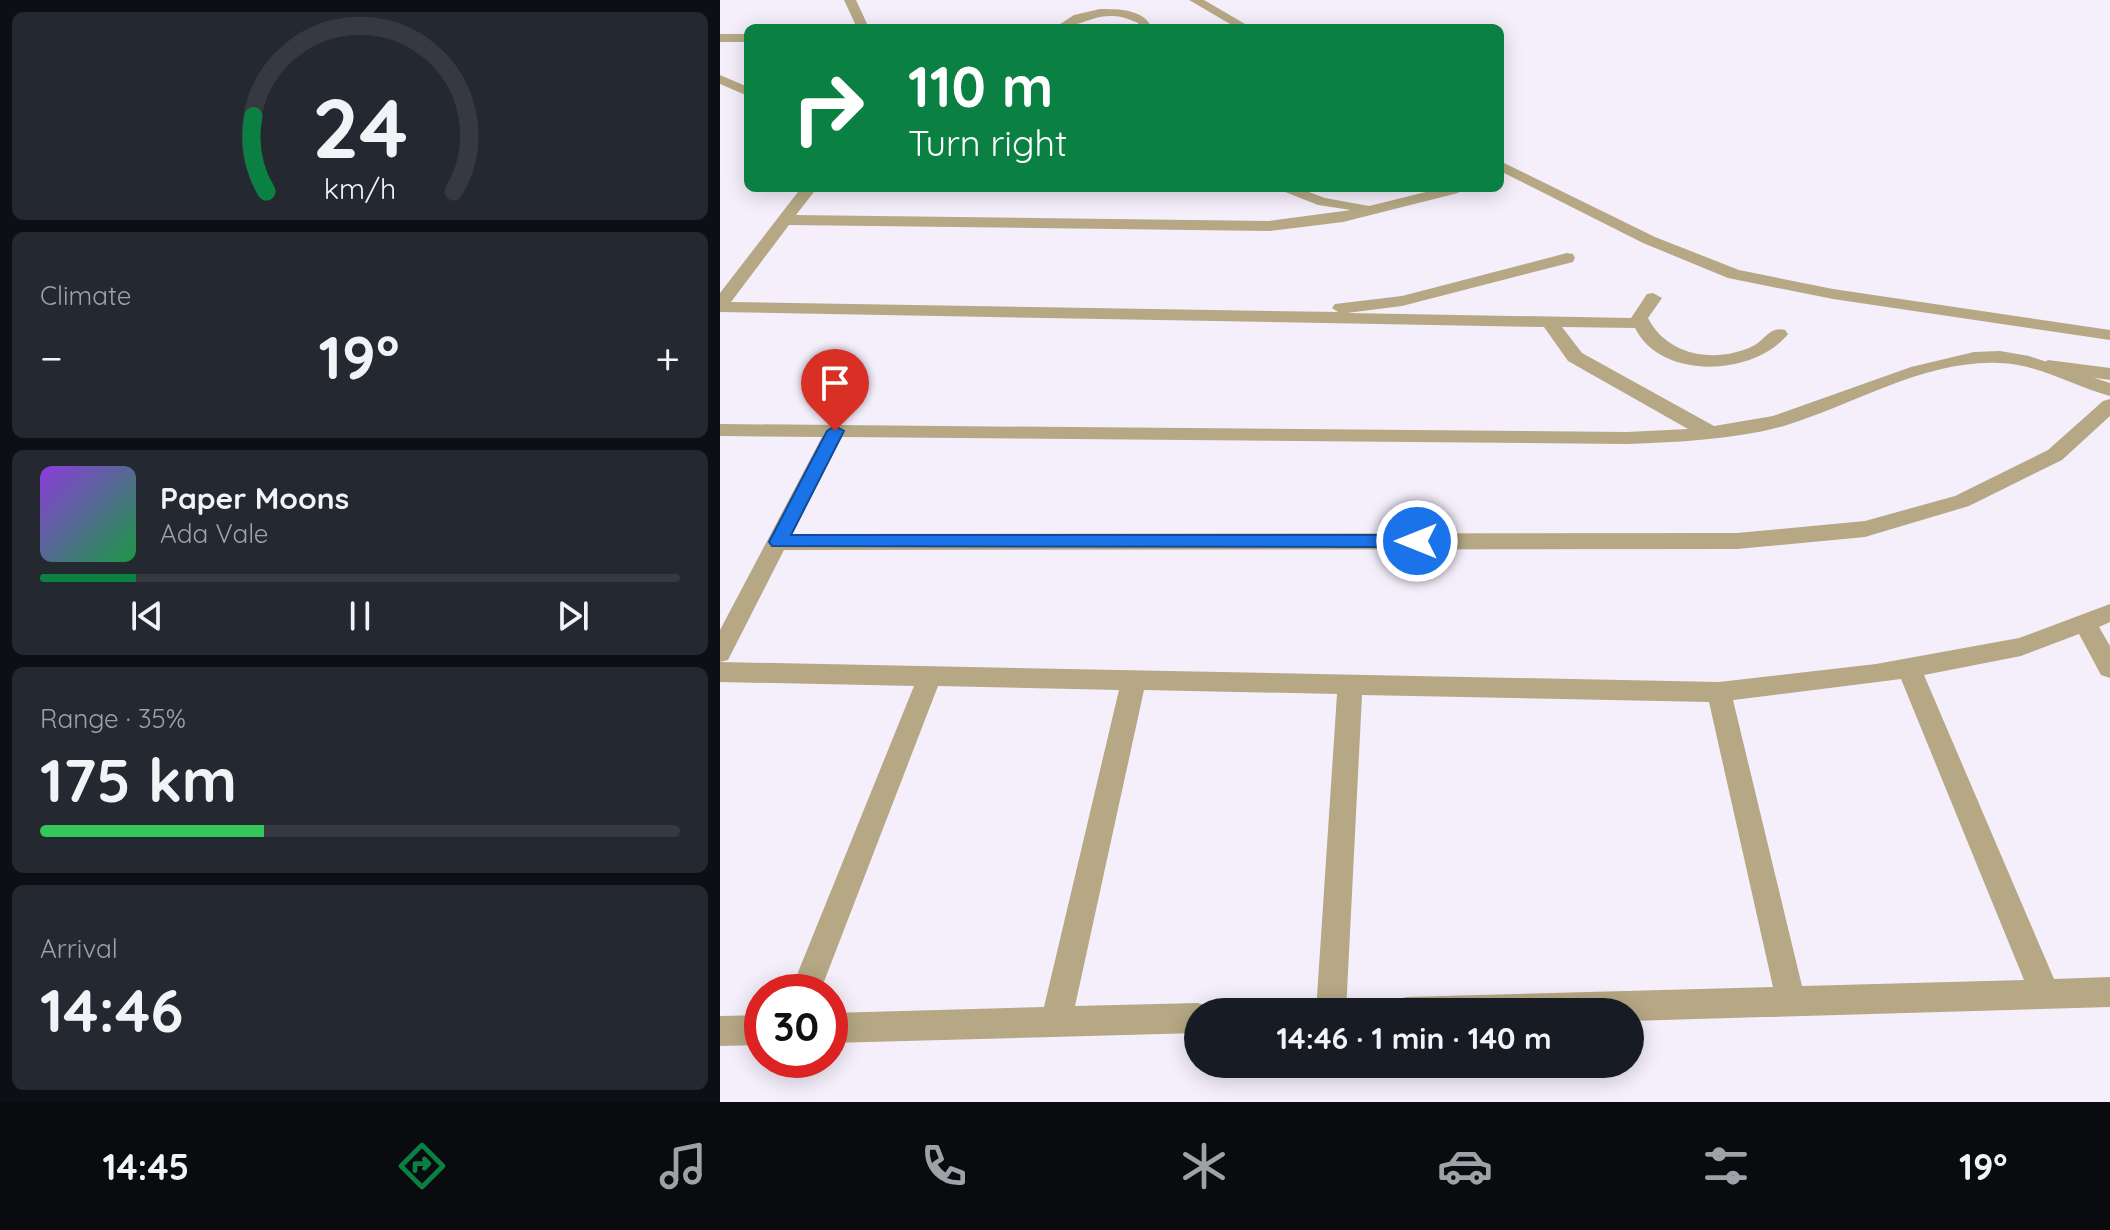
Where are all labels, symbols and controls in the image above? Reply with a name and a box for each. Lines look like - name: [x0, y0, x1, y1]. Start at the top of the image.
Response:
- text: 110 m: [908, 51, 1053, 121]
- icon: right: [776, 56, 880, 160]
- text: 24: [312, 75, 408, 179]
- text: Turn right: [908, 120, 1067, 165]
- text: km/h: [324, 170, 396, 206]
- text: Climate: [40, 279, 131, 312]
- text: 19°: [319, 319, 400, 394]
- text: −: [40, 330, 63, 385]
- text: +: [655, 330, 680, 385]
- pin: [801, 349, 869, 431]
- icon: arrive: [813, 361, 857, 405]
- text: Paper Moons: [160, 479, 349, 517]
- position arrow: [1375, 499, 1459, 583]
- text: Ada Vale: [160, 517, 269, 550]
- icon: previous: [125, 594, 169, 638]
- icon: pause: [338, 594, 382, 638]
- icon: next: [551, 594, 595, 638]
- text: Range · 35%: [40, 702, 186, 735]
- text: 175 km: [40, 742, 237, 817]
- text: Arrival: [40, 932, 118, 965]
- text: 14:46: [40, 972, 183, 1047]
- speed limit sign: 30: [744, 974, 848, 1078]
- text: 14:46 · 1 min · 140 m: [1276, 1019, 1552, 1057]
- icon: directions: [394, 1138, 450, 1194]
- icon: music: [655, 1138, 711, 1194]
- icon: phone: [916, 1138, 972, 1194]
- icon: climate: [1176, 1138, 1232, 1194]
- icon: car: [1437, 1138, 1493, 1194]
- icon: filters: [1698, 1138, 1754, 1194]
- text: 14:45: [102, 1144, 189, 1189]
- text: 19°: [1959, 1144, 2007, 1189]

